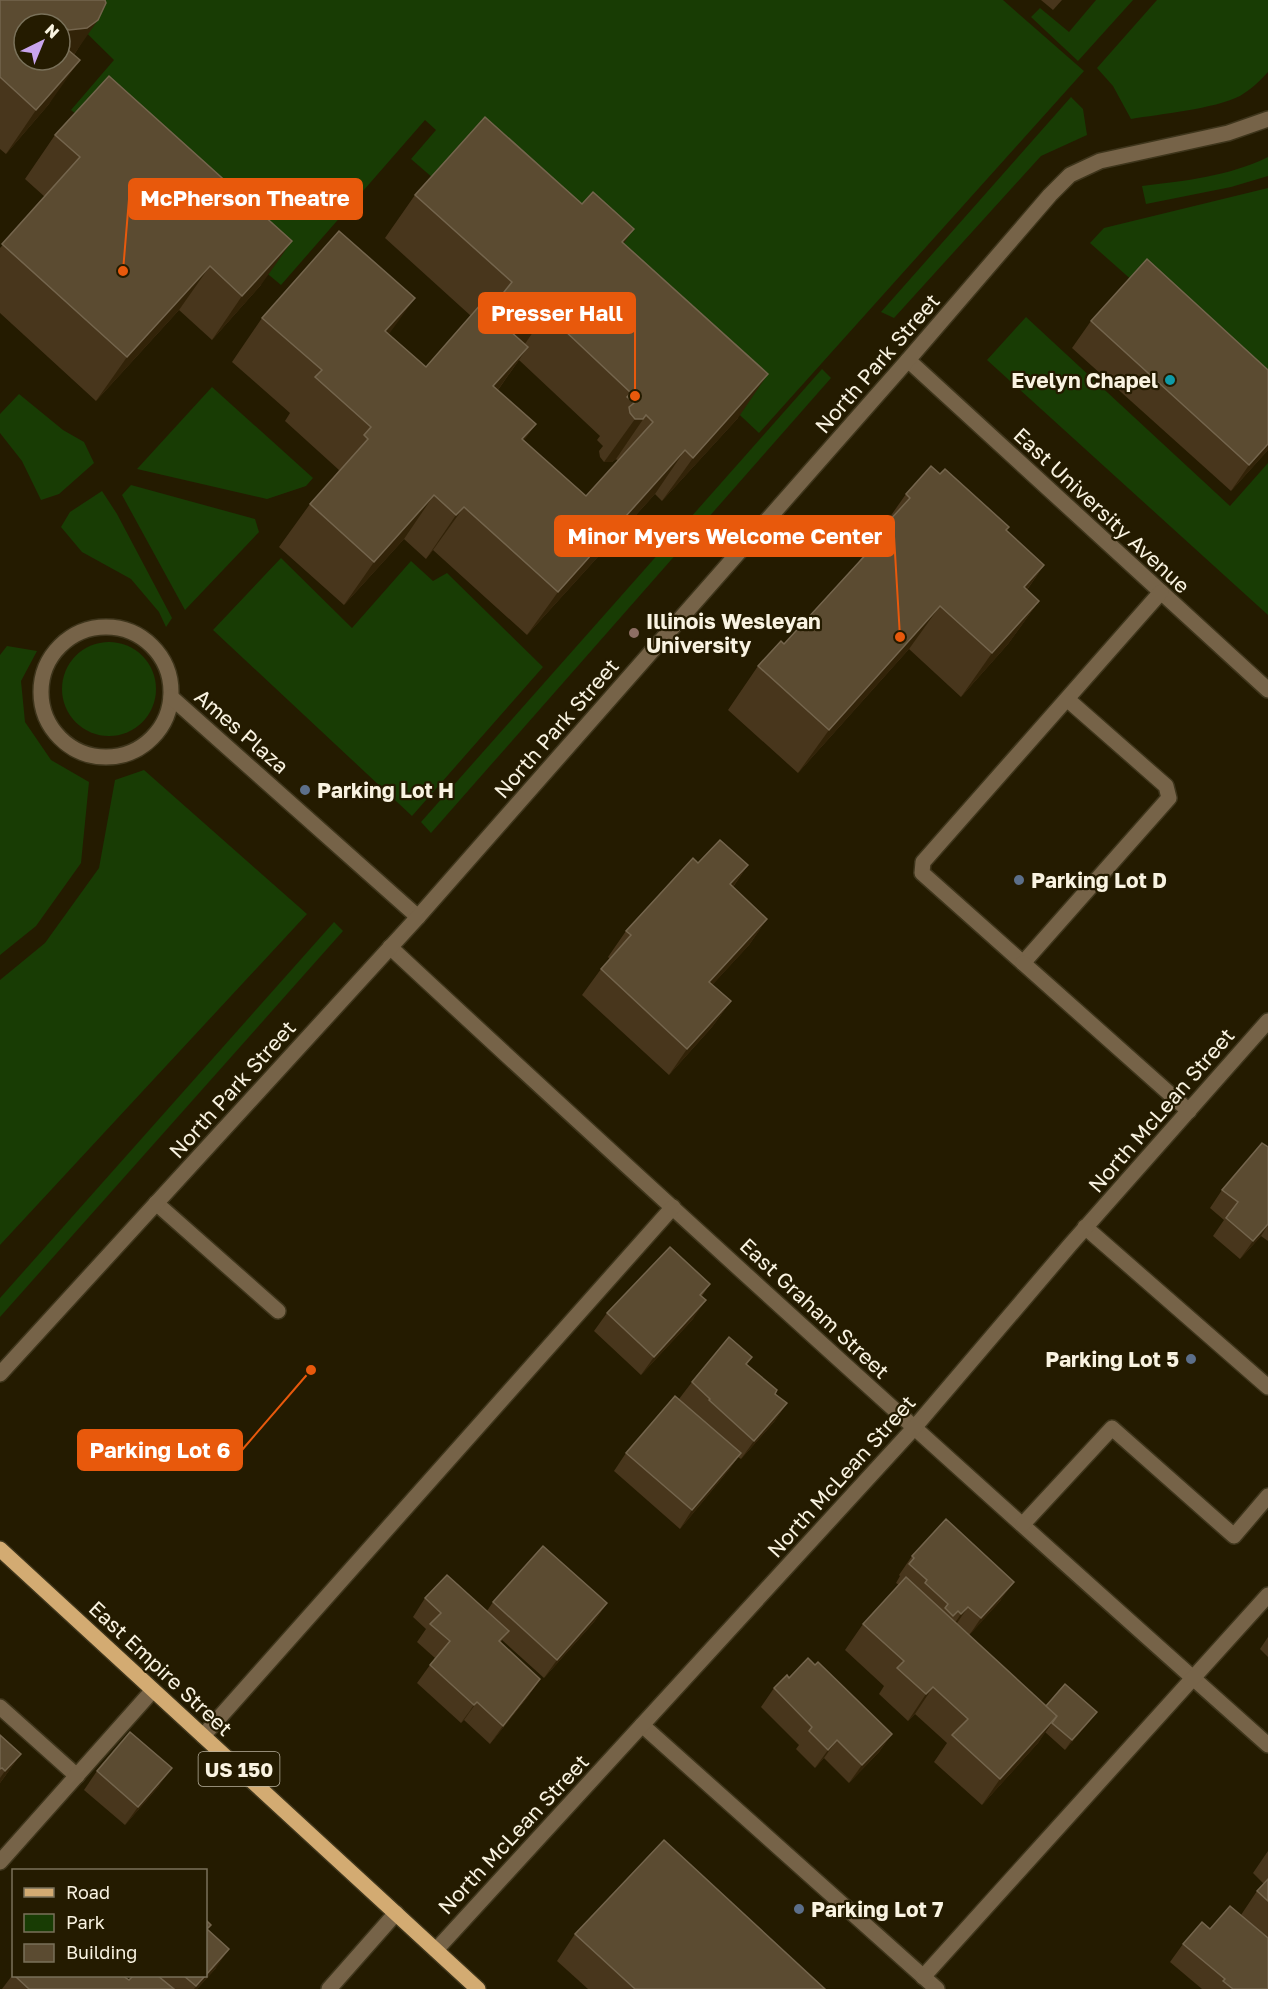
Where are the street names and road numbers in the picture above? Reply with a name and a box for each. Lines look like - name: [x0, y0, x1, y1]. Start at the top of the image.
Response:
- street label: North Park Street: [809, 288, 945, 438]
- street label: East University Avenue: [1008, 422, 1196, 598]
- street label: North Park Street: [488, 653, 624, 803]
- street label: Ames Plaza: [190, 683, 294, 779]
- street label: North Park Street: [163, 1015, 301, 1163]
- street label: North McLean Street: [1083, 1022, 1239, 1198]
- street label: East Graham Street: [735, 1232, 895, 1384]
- street label: North McLean Street: [761, 1390, 921, 1562]
- street label: East Empire Street: [84, 1595, 238, 1741]
- street label: North McLean Street: [432, 1749, 594, 1919]
- road number: US 150: [198, 1752, 280, 1786]

